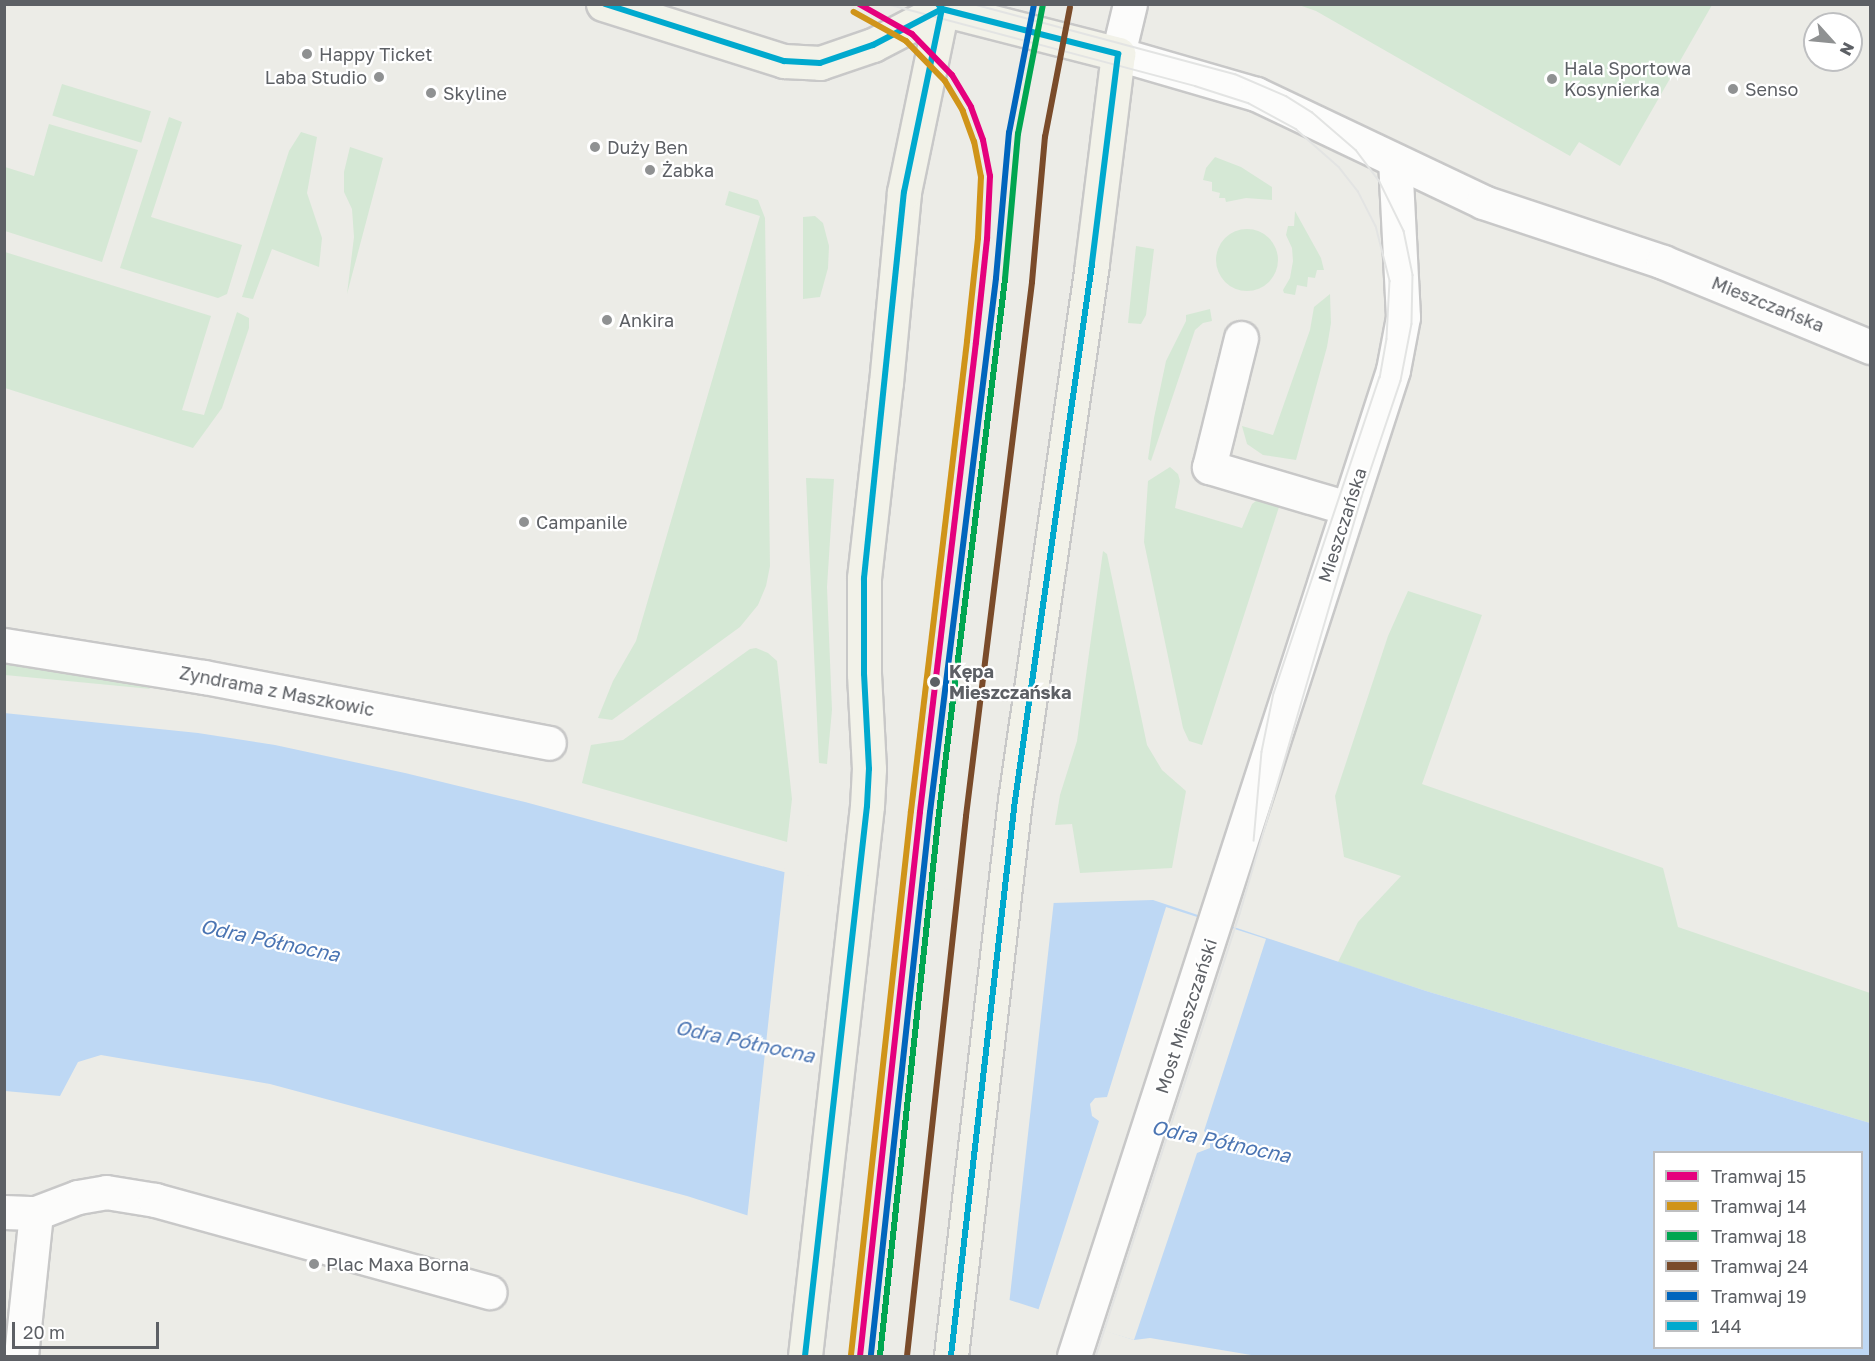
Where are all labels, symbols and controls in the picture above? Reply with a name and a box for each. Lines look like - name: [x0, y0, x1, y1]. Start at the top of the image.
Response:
- north arrow: [1803, 12, 1863, 72]
- text: N: [1836, 39, 1859, 59]
- place label: Happy Ticket: [319, 43, 432, 65]
- marker: Happy Ticket: [300, 47, 314, 61]
- place label: Hala Sportowa Kosynierka: [1564, 58, 1691, 100]
- place label: Laba Studio: [265, 66, 367, 88]
- marker: Laba Studio: [372, 70, 386, 84]
- marker: Hala Sportowa Kosynierka: [1545, 72, 1559, 86]
- place label: Senso: [1745, 78, 1798, 100]
- place label: Skyline: [443, 82, 507, 104]
- marker: Senso: [1726, 82, 1740, 96]
- marker: Skyline: [424, 86, 438, 100]
- place label: Duży Ben: [607, 136, 688, 158]
- marker: Duży Ben: [588, 140, 602, 154]
- place label: Żabka: [662, 159, 714, 181]
- marker: Żabka: [643, 163, 657, 177]
- street label: Mieszczańska: [1709, 272, 1827, 336]
- place label: Ankira: [619, 309, 674, 331]
- marker: Ankira: [600, 313, 614, 327]
- street label: Mieszczańska: [1313, 465, 1371, 585]
- place label: Campanile: [536, 511, 627, 533]
- marker: Campanile: [517, 515, 531, 529]
- place label: Kępa Mieszczańska: [949, 661, 1071, 704]
- street label: Zyndrama z Maszkowic: [178, 662, 376, 720]
- marker: Kępa Mieszczańska: [926, 673, 944, 691]
- water label: Odra Północna: [198, 914, 342, 966]
- street label: Most Mieszczański: [1151, 936, 1221, 1096]
- water label: Odra Północna: [673, 1015, 817, 1067]
- water label: Odra Północna: [1149, 1115, 1293, 1167]
- legend: [1653, 1151, 1863, 1349]
- text: Tramwaj 15: [1711, 1165, 1806, 1187]
- text: Tramwaj 14: [1711, 1195, 1807, 1217]
- text: Tramwaj 18: [1711, 1225, 1807, 1247]
- place label: Plac Maxa Borna: [326, 1253, 469, 1275]
- text: Tramwaj 24: [1711, 1255, 1808, 1277]
- marker: Plac Maxa Borna: [307, 1257, 321, 1271]
- text: Tramwaj 19: [1711, 1285, 1807, 1307]
- scale bar: [15, 1310, 162, 1348]
- text: 144: [1711, 1315, 1742, 1337]
- text: 20 m: [23, 1321, 65, 1343]

